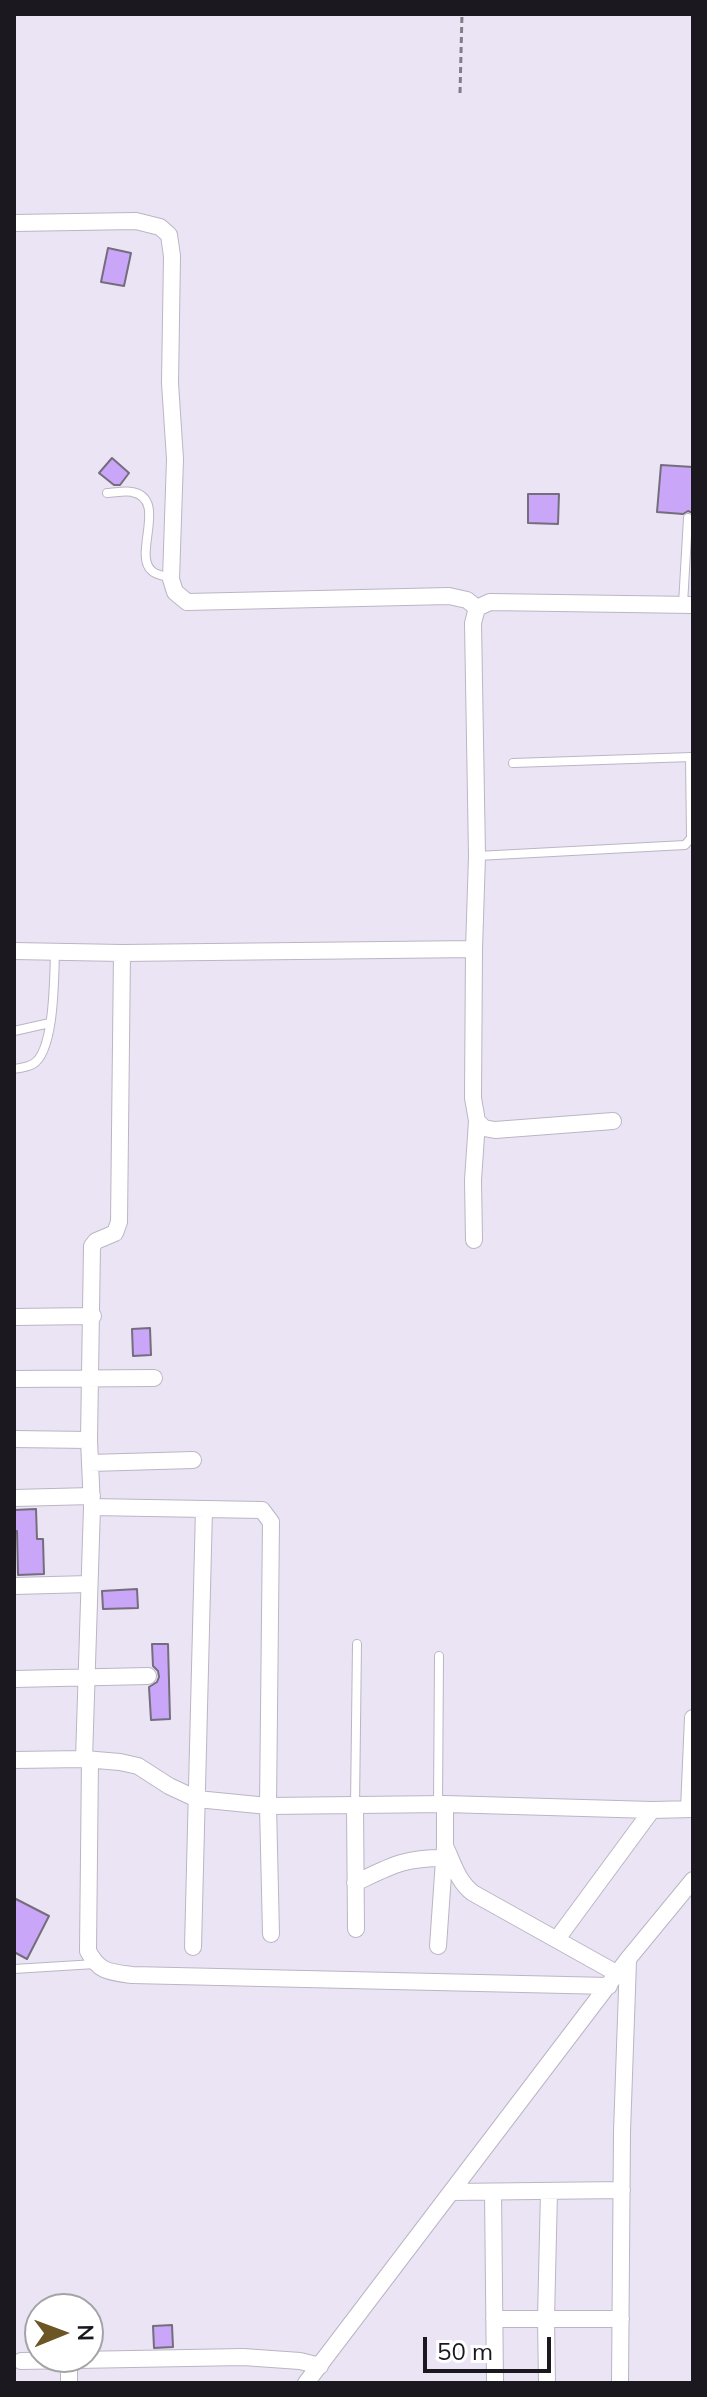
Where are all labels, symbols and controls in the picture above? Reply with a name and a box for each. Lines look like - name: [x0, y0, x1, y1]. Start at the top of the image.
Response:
- north arrow: [24, 2293, 104, 2373]
- scale bar: [427, 2321, 555, 2371]
- text: N: [72, 2324, 100, 2341]
- text: 50 m: [437, 2336, 493, 2366]

